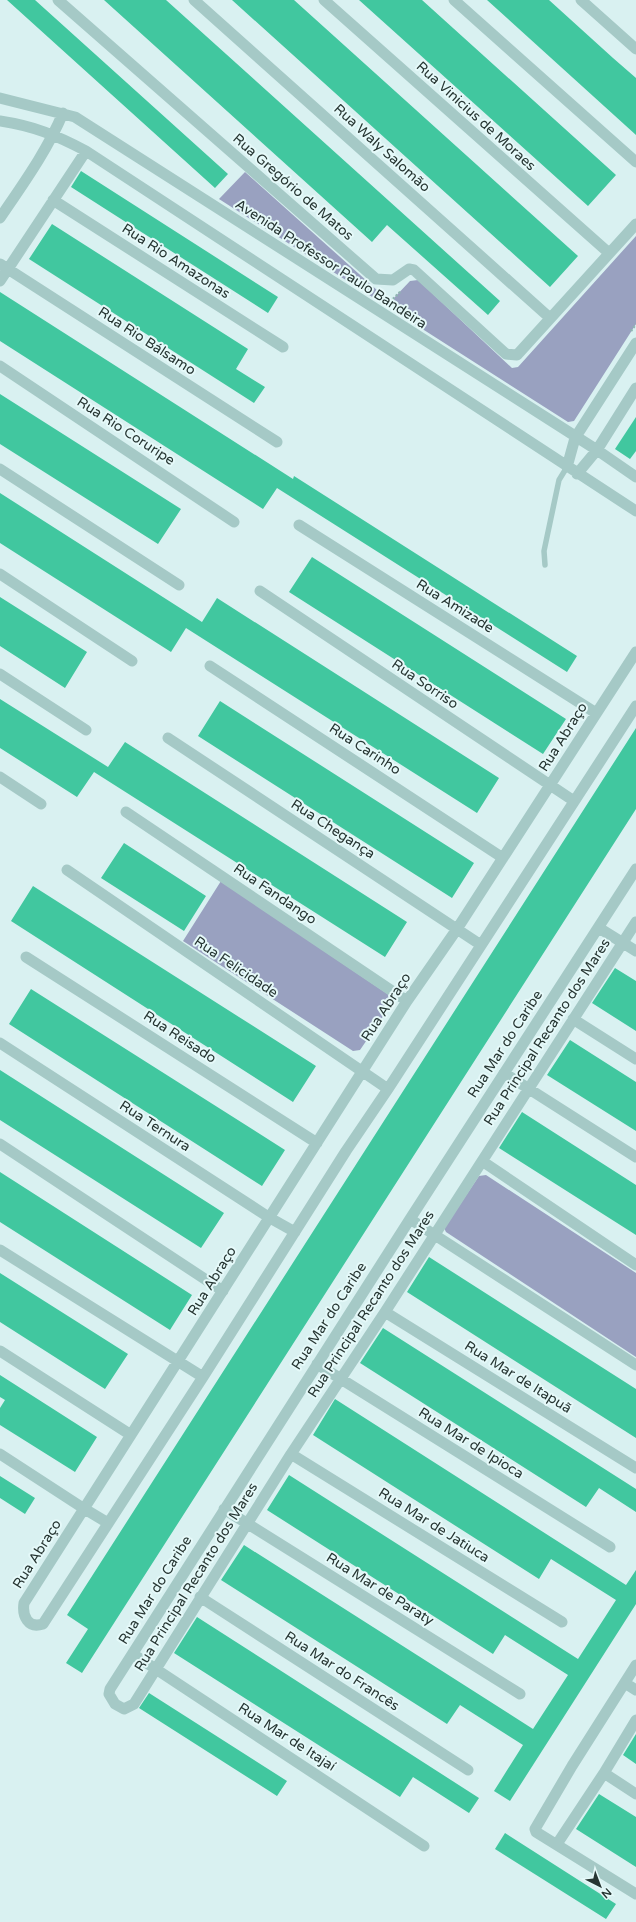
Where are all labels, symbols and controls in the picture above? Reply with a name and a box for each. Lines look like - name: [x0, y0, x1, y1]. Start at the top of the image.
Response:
- street label: Rua Vinicius de Moraes: [413, 58, 539, 174]
- street label: Rua Waly Salomão: [330, 100, 434, 196]
- street label: Rua Gregório de Matos: [229, 130, 357, 244]
- street label: Avenida Professor Paulo Bandeira: [232, 196, 430, 332]
- street label: Rua Rio Amazonas: [119, 220, 233, 302]
- street label: Rua Rio Bálsamo: [95, 303, 199, 379]
- street label: Rua Rio Coruripe: [74, 393, 178, 469]
- street label: Rua Amizade: [413, 575, 497, 637]
- street label: Rua Sorriso: [388, 656, 462, 712]
- street label: Rua Abraço: [535, 699, 591, 775]
- street label: Rua Carinho: [326, 720, 404, 778]
- street label: Rua Chegança: [288, 796, 378, 862]
- street label: Rua Fandango: [230, 860, 320, 928]
- street label: Rua Felicidade: [191, 933, 281, 1001]
- street label: Rua Principal Recanto dos Mares: [480, 935, 614, 1129]
- street label: Rua Abraço: [358, 970, 414, 1044]
- street label: Rua Mar do Caribe: [464, 987, 546, 1101]
- street label: Rua Reisado: [140, 1007, 220, 1067]
- street label: Rua Ternura: [116, 1097, 194, 1155]
- street label: Rua Principal Recanto dos Mares: [304, 1207, 438, 1401]
- street label: Rua Abraço: [184, 1243, 240, 1319]
- street label: Rua Mar do Caribe: [288, 1259, 370, 1373]
- street label: Rua Mar de Itapuã: [461, 1337, 575, 1417]
- street label: Rua Mar de Ipioca: [415, 1404, 527, 1482]
- street label: Rua Principal Recanto dos Mares: [131, 1479, 261, 1675]
- street label: Rua Mar de Jatiuca: [375, 1484, 493, 1566]
- street label: Rua Abraço: [9, 1516, 65, 1592]
- street label: Rua Mar do Caribe: [115, 1533, 195, 1647]
- street label: Rua Mar de Paraty: [323, 1549, 437, 1629]
- street label: Rua Mar do Francês: [281, 1628, 403, 1715]
- street label: Rua Mar de Itajaí: [235, 1699, 339, 1775]
- north arrow: [580, 1866, 620, 1906]
- text: N: [599, 1885, 614, 1901]

